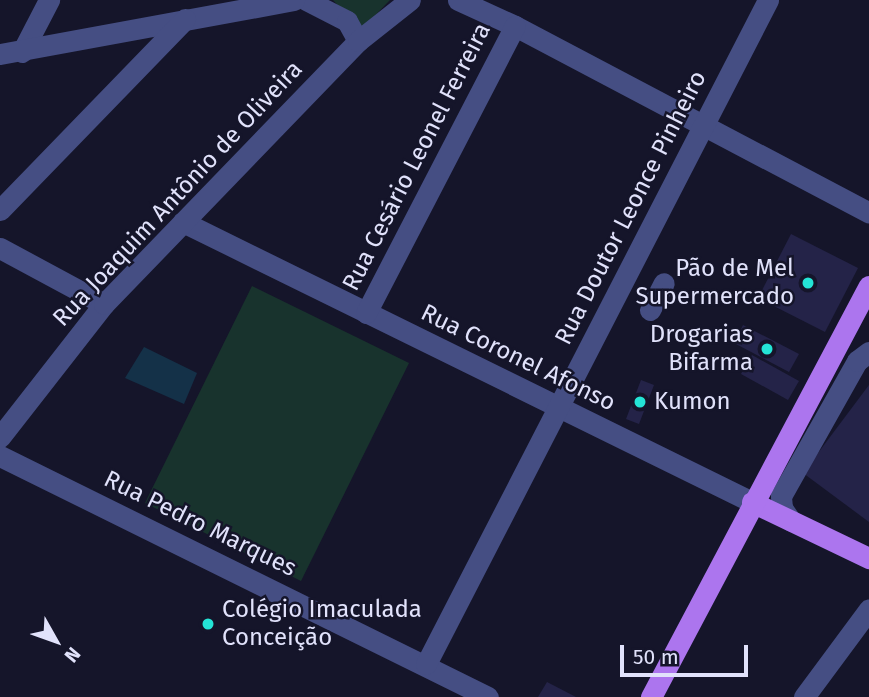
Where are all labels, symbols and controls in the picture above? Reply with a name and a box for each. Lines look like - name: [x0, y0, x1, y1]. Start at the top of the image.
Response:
- street label: Rua Cesário Leonel Ferreira: [337, 18, 497, 296]
- street label: Rua Joaquim Antônio de Oliveira: [47, 55, 309, 333]
- street label: Rua Doutor Leonce Pinheiro: [549, 66, 713, 350]
- place label: Pão de Mel Supermercado: [636, 255, 794, 311]
- marker: Pão de Mel Supermercado: [800, 275, 816, 291]
- street label: Rua Coronel Afonso: [416, 298, 620, 418]
- place label: Drogarias Bifarma: [650, 321, 753, 377]
- marker: Drogarias Bifarma: [759, 341, 775, 357]
- place label: Kumon: [654, 388, 731, 416]
- marker: Kumon: [632, 394, 648, 410]
- street label: Rua Pedro Marques: [99, 465, 301, 583]
- place label: Colégio Imaculada Conceição: [222, 596, 422, 652]
- north arrow: [21, 606, 91, 676]
- marker: Colégio Imaculada Conceição: [200, 616, 216, 632]
- scale bar: [624, 630, 752, 674]
- text: N: [60, 643, 85, 667]
- text: 50 m: [633, 644, 679, 670]

